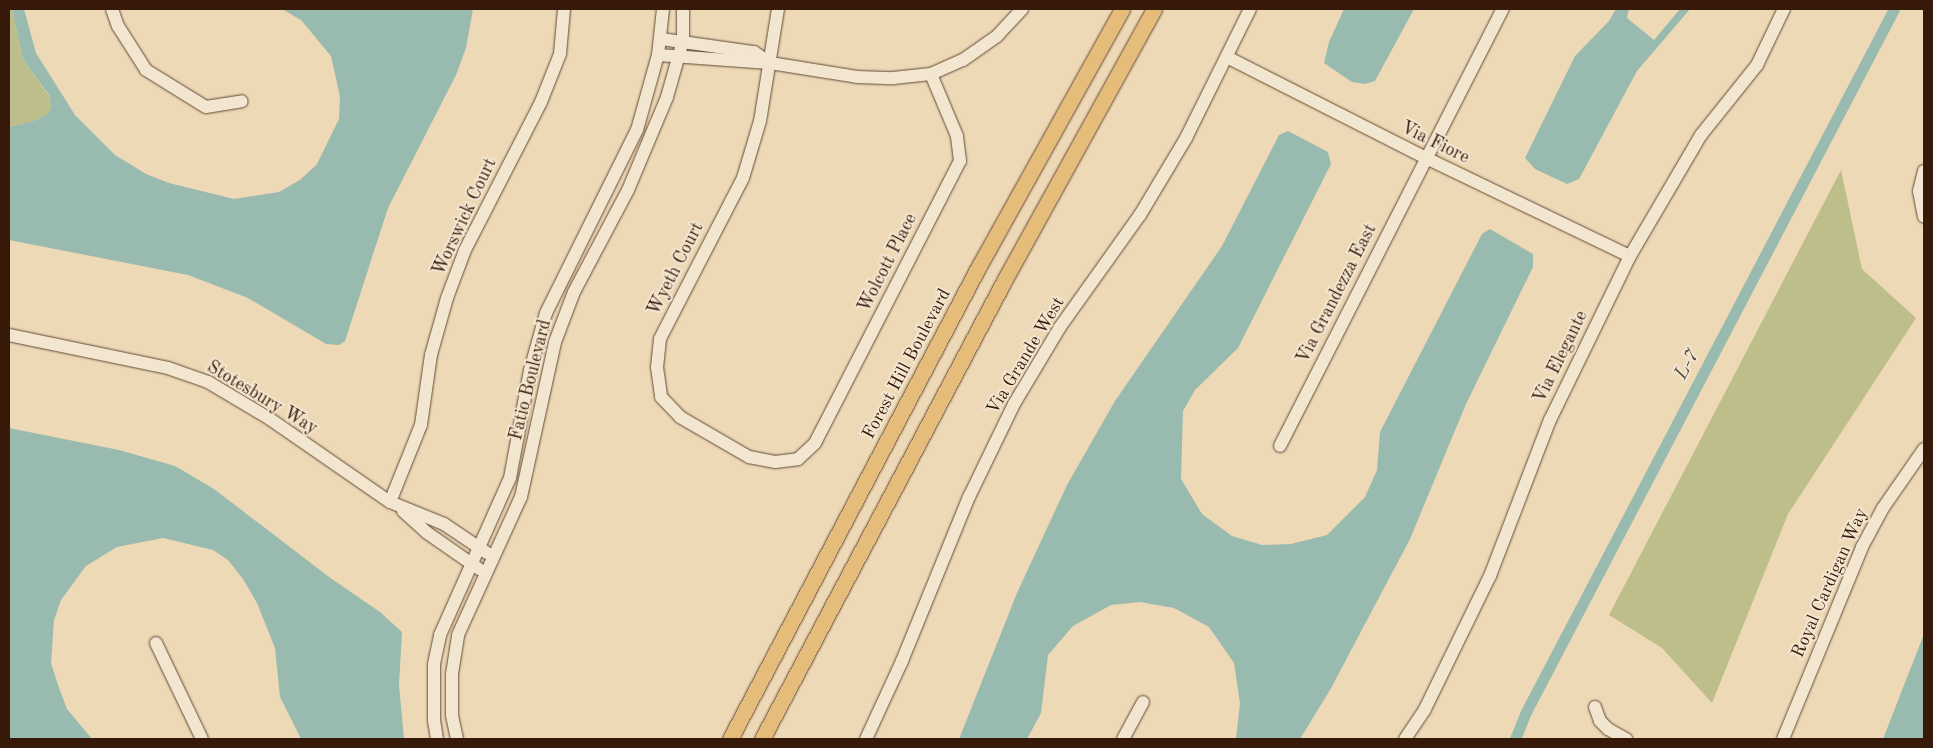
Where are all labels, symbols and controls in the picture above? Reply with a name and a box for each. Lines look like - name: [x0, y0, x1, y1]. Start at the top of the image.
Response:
- street label: Via Fiore: [1397, 117, 1473, 169]
- street label: Worswick Court: [428, 155, 502, 279]
- street label: Wolcott Place: [854, 210, 922, 316]
- street label: Wyeth Court: [643, 219, 709, 319]
- street label: Via Grandezza East: [1292, 221, 1382, 367]
- street label: Forest Hill Boulevard: [858, 285, 956, 443]
- street label: Via Grande West: [982, 293, 1070, 419]
- street label: Via Elegante: [1529, 307, 1593, 407]
- street label: Fatio Boulevard: [506, 317, 556, 443]
- water label: L-7: [1671, 346, 1705, 384]
- street label: Stotesbury Way: [203, 356, 321, 440]
- street label: Royal Cardigan Way: [1787, 505, 1873, 661]

